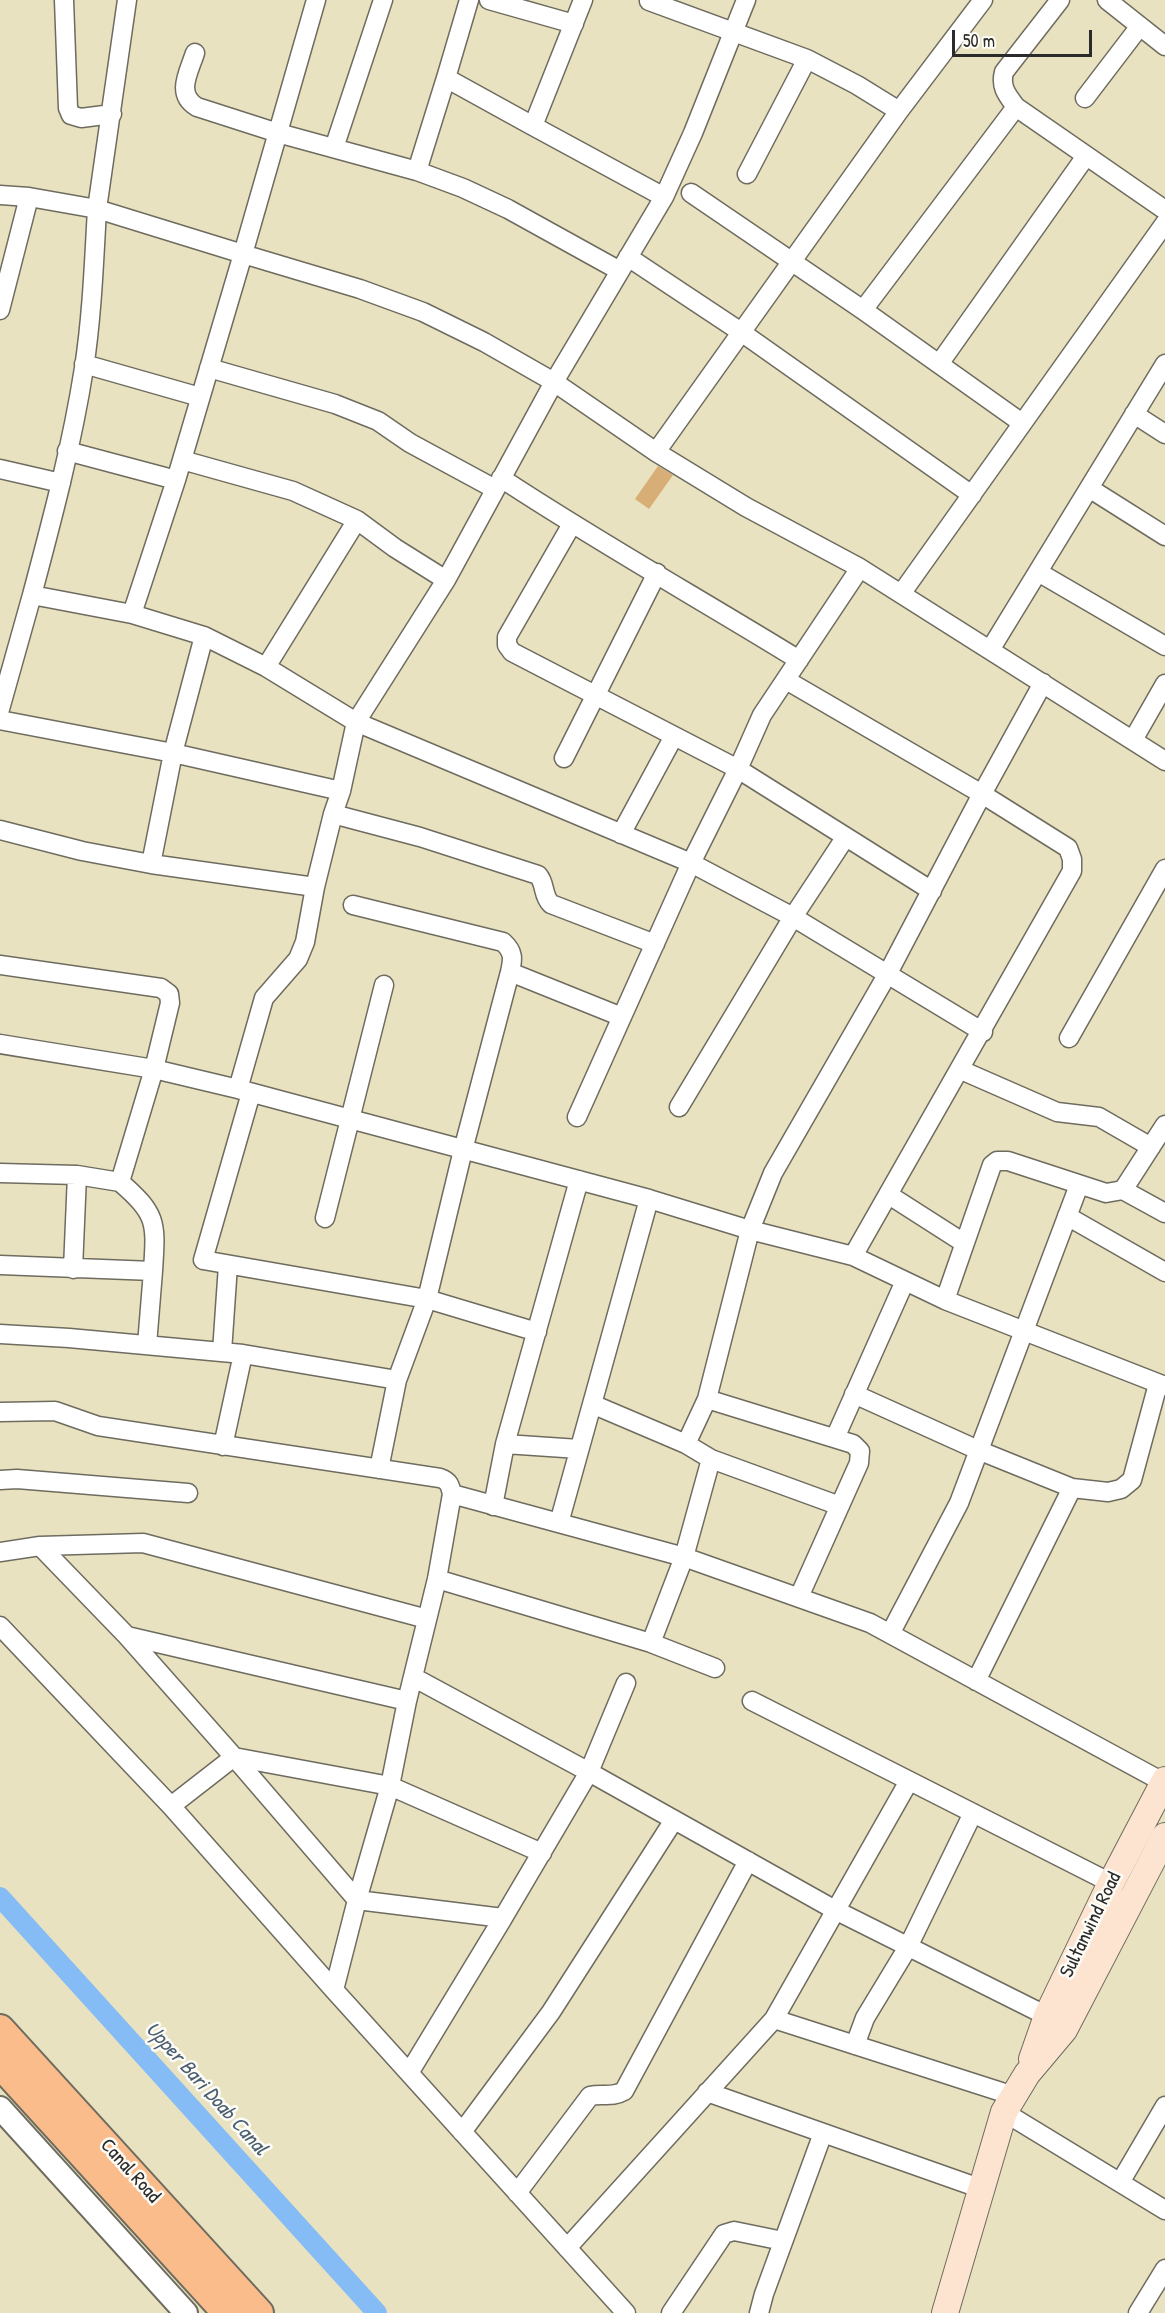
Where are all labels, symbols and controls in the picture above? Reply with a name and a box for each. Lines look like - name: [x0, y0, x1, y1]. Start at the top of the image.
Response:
- scale bar: [955, 18, 1094, 56]
- text: 50 m: [963, 28, 995, 53]
- street label: Sultanwind Road: [1055, 1868, 1127, 1982]
- water label: Upper Bari Doab Canal: [140, 2017, 272, 2161]
- street label: Canal Road: [95, 2134, 165, 2208]

